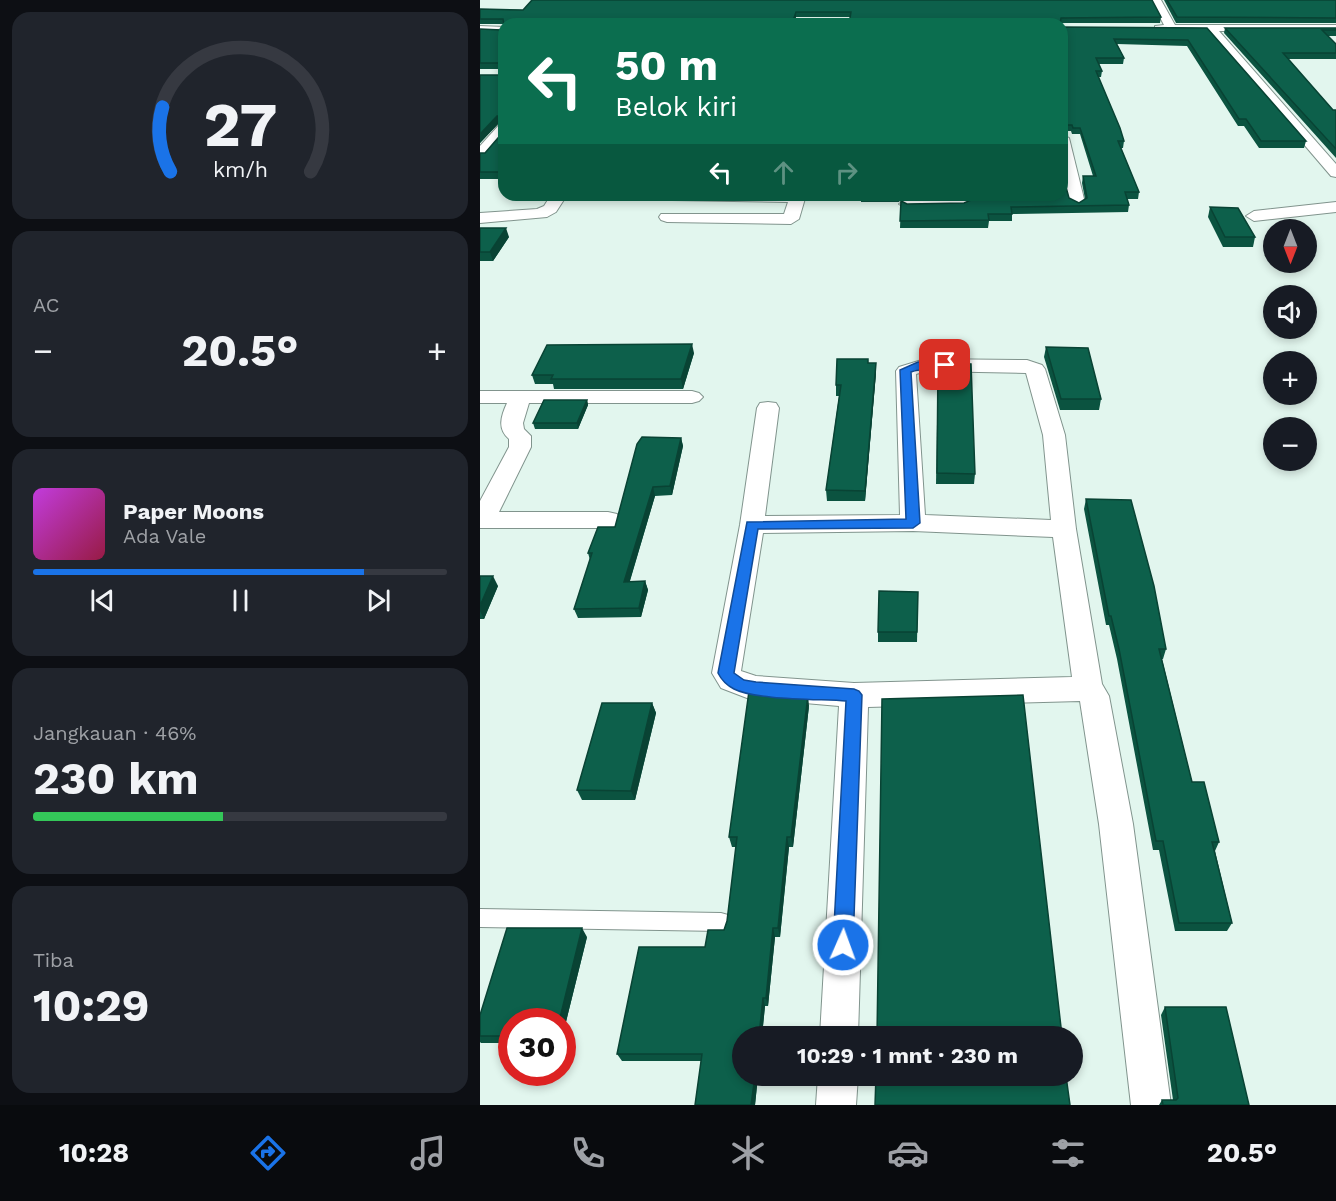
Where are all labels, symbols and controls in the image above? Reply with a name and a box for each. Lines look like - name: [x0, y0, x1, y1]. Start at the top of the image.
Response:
- text: 50 m: [615, 41, 718, 90]
- icon: left: [516, 42, 594, 120]
- text: 27: [203, 88, 277, 161]
- text: Belok kiri: [615, 91, 737, 123]
- icon: left: [704, 156, 737, 189]
- icon: ahead: [767, 156, 800, 189]
- icon: right: [830, 156, 863, 189]
- text: km/h: [212, 158, 268, 183]
- north arrow: [1263, 219, 1317, 273]
- map controls: [1263, 219, 1317, 471]
- button: sound: [1263, 285, 1317, 339]
- text: AC: [33, 293, 59, 317]
- text: 20.5°: [182, 324, 298, 377]
- text: −: [33, 331, 53, 370]
- text: +: [427, 331, 447, 370]
- pin: [919, 339, 970, 390]
- icon: arrive: [928, 348, 961, 381]
- button: +: [1263, 351, 1317, 405]
- button: −: [1263, 417, 1317, 471]
- text: Paper Moons: [123, 499, 264, 524]
- text: Ada Vale: [123, 524, 206, 548]
- icon: previous: [86, 584, 119, 617]
- icon: pause: [224, 584, 257, 617]
- icon: next: [362, 584, 395, 617]
- text: Jangkauan · 46%: [33, 721, 196, 745]
- text: 230 km: [33, 752, 199, 805]
- position arrow: [811, 913, 875, 977]
- text: Tiba: [33, 948, 74, 972]
- text: 10:29: [33, 979, 150, 1032]
- speed limit sign: 30: [498, 1008, 576, 1086]
- text: 10:29 · 1 mnt · 230 m: [797, 1043, 1018, 1068]
- icon: directions: [247, 1132, 289, 1174]
- icon: music: [407, 1132, 449, 1174]
- icon: phone: [567, 1132, 609, 1174]
- icon: climate: [727, 1132, 769, 1174]
- icon: car: [887, 1132, 929, 1174]
- icon: filters: [1047, 1132, 1089, 1174]
- text: 10:28: [59, 1137, 129, 1169]
- text: 20.5°: [1207, 1137, 1277, 1169]

